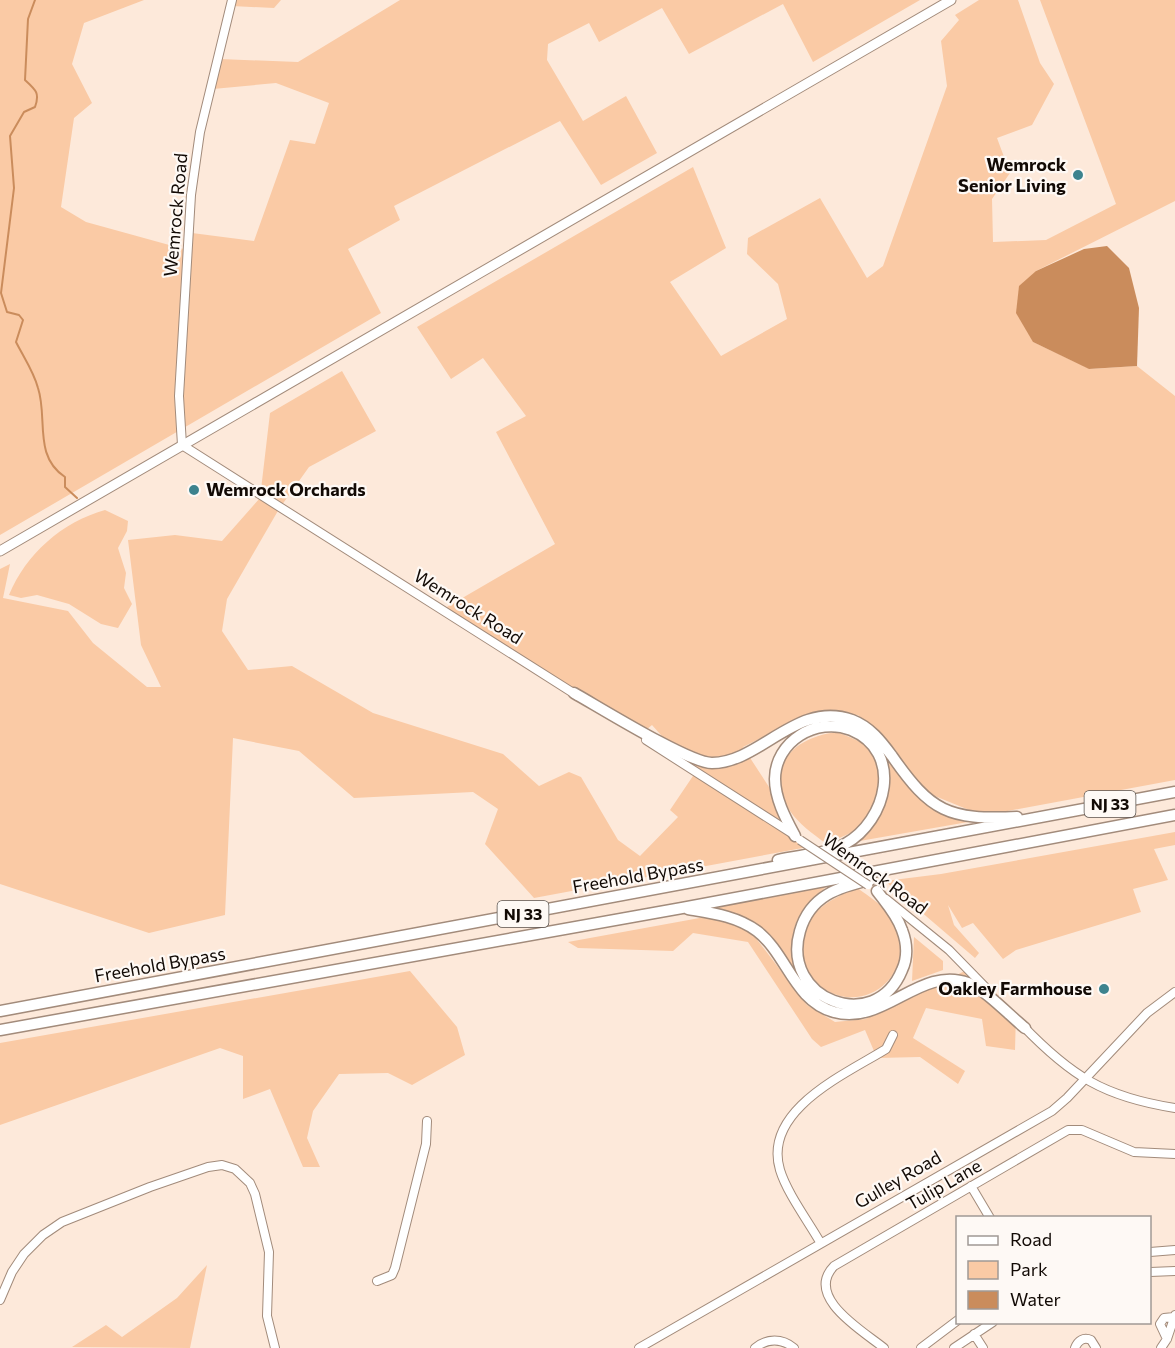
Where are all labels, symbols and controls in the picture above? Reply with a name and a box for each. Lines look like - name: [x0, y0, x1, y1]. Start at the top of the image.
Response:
- street label: Wemrock Road: [159, 152, 191, 278]
- place label: Wemrock Senior Living: [958, 153, 1067, 196]
- marker: Wemrock Senior Living: [1071, 168, 1085, 182]
- place label: Wemrock Orchards: [206, 478, 366, 500]
- marker: Wemrock Orchards: [187, 483, 201, 497]
- street label: Wemrock Road: [410, 564, 527, 648]
- road number: NJ 33: [1084, 791, 1136, 817]
- street label: Wemrock Road: [819, 828, 932, 919]
- street label: Freehold Bypass: [571, 853, 705, 897]
- road number: NJ 33: [498, 901, 548, 927]
- street label: Freehold Bypass: [93, 942, 227, 986]
- place label: Oakley Farmhouse: [938, 977, 1092, 999]
- marker: Oakley Farmhouse: [1097, 982, 1111, 996]
- street label: Gulley Road: [850, 1145, 945, 1213]
- street label: Tulip Lane: [902, 1154, 985, 1214]
- legend: [956, 1216, 1151, 1324]
- text: Road: [1010, 1228, 1052, 1250]
- text: Park: [1010, 1258, 1048, 1280]
- text: Water: [1010, 1288, 1061, 1310]

